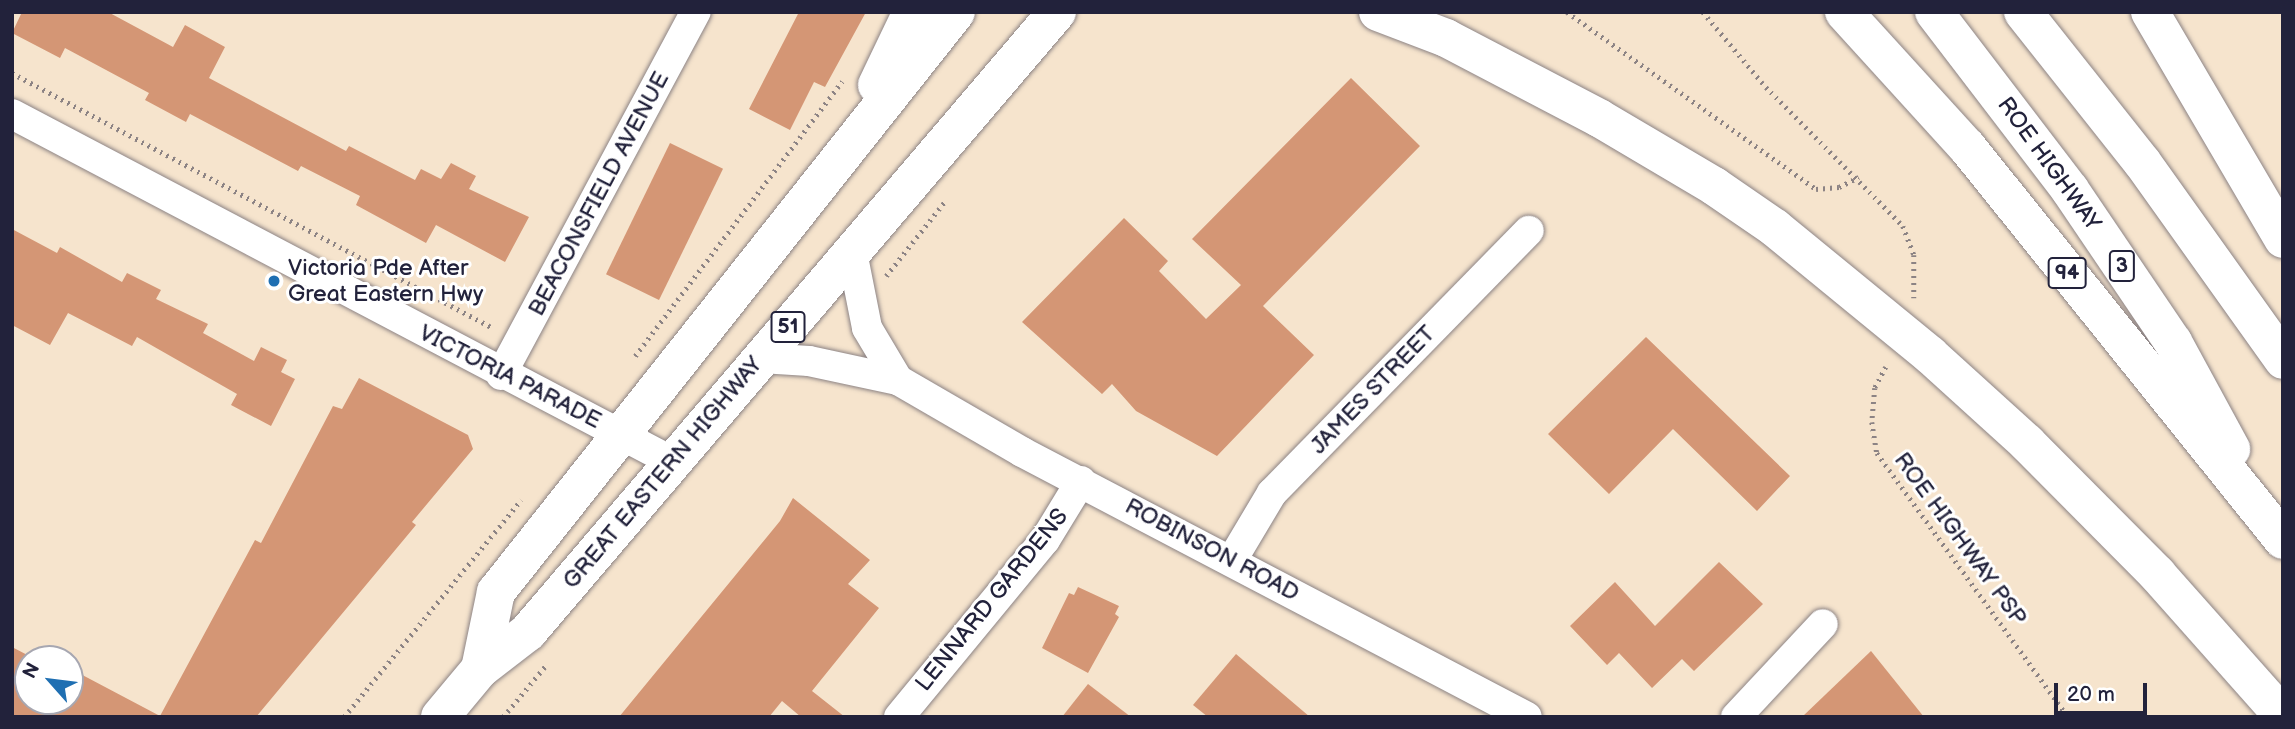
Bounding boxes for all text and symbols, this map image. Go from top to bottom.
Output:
street label: BEACONSFIELD AVENUE [523,67,675,321]
street label: ROE HIGHWAY [1991,92,2107,236]
road number: 3 [2108,248,2136,284]
place label: Victoria Pde After Great Eastern Hwy [288,254,483,308]
road number: 94 [2046,256,2088,290]
marker: Victoria Pde After Great Eastern Hwy [266,273,282,289]
road number: 51 [770,310,806,344]
street label: VICTORIA PARADE [414,319,606,435]
street label: JAMES STREET [1305,320,1441,460]
street label: GREAT EASTERN HIGHWAY [558,351,768,595]
street label: ROE HIGHWAY PSP [1888,447,2032,631]
street label: ROBINSON ROAD [1120,493,1304,607]
street label: LENNARD GARDENS [910,503,1074,697]
north arrow [14,645,84,715]
text: N [18,659,45,683]
scale bar [2057,670,2150,714]
text: 20 m [2067,682,2115,707]

